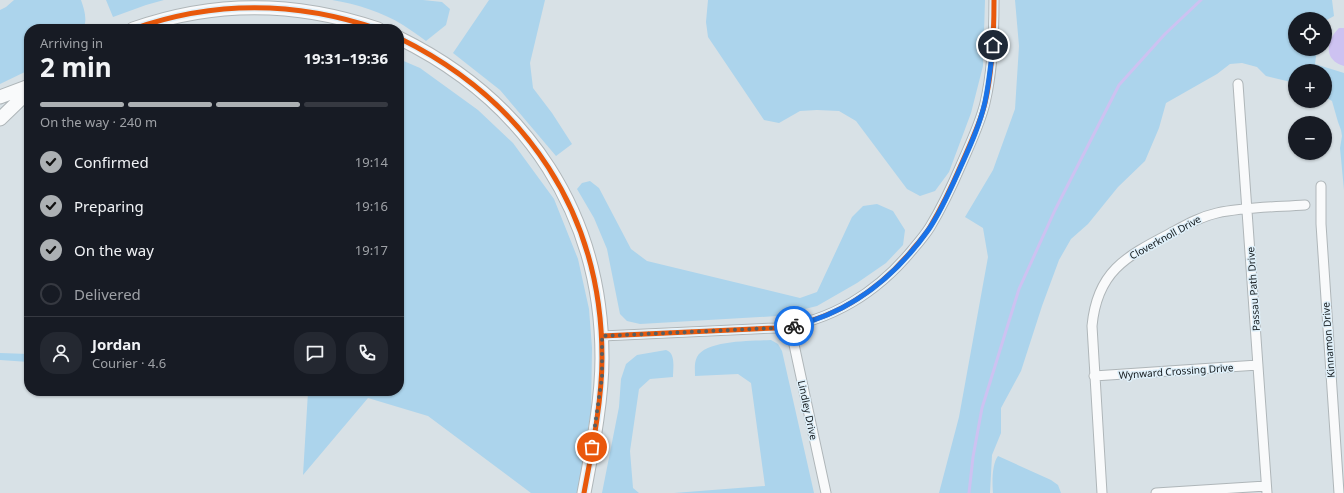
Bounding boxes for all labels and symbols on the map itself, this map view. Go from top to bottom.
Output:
pin [976,28,1010,62]
street label: Cloverknoll Drive [1127,211,1204,262]
street label: Passau Path Drive [1243,246,1263,332]
street label: Kinnamon Drive [1318,301,1338,378]
courier [774,306,814,346]
street label: Wynward Crossing Drive [1118,360,1234,382]
street label: Lindley Drive [795,379,821,441]
pin [575,430,609,464]

